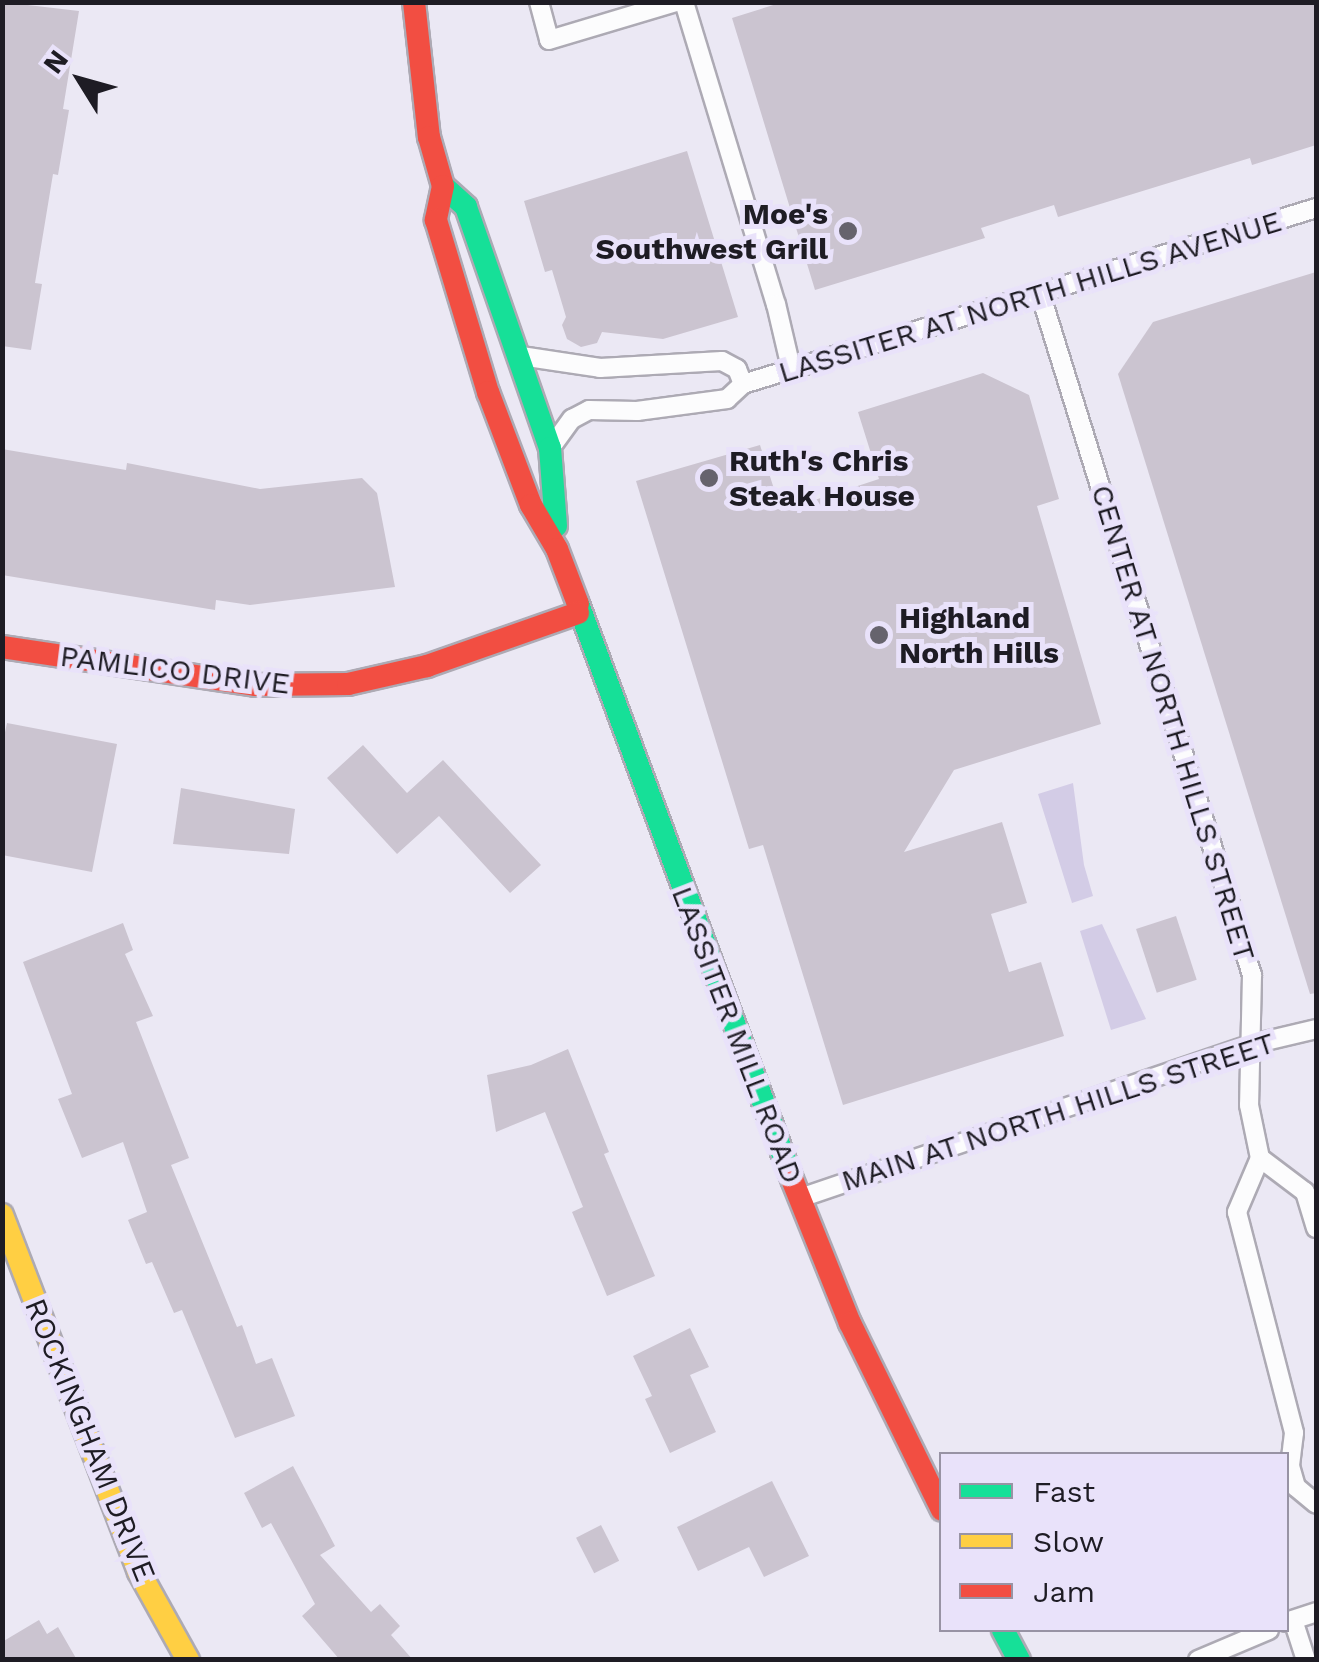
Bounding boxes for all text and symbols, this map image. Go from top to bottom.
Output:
north arrow [30,30,130,130]
text: N [36,43,75,80]
place label: Moe's Southwest Grill [596,196,828,266]
street label: LASSITER AT NORTH HILLS AVENUE [773,203,1287,391]
marker: Moe's Southwest Grill [837,220,859,242]
place label: Ruth's Chris Steak House [729,443,915,514]
marker: Ruth's Chris Steak House [698,467,720,489]
street label: CENTER AT NORTH HILLS STREET [1083,480,1263,966]
place label: Highland North Hills [899,600,1059,670]
marker: Highland North Hills [868,624,890,646]
street label: PAMLICO DRIVE [58,638,292,702]
street label: LASSITER MILL ROAD [664,881,810,1189]
street label: MAIN AT NORTH HILLS STREET [836,1025,1280,1199]
street label: ROCKINGHAM DRIVE [17,1293,163,1587]
legend [939,1452,1289,1632]
text: Fast [1033,1474,1095,1509]
text: Slow [1033,1524,1104,1559]
text: Jam [1033,1574,1095,1609]

